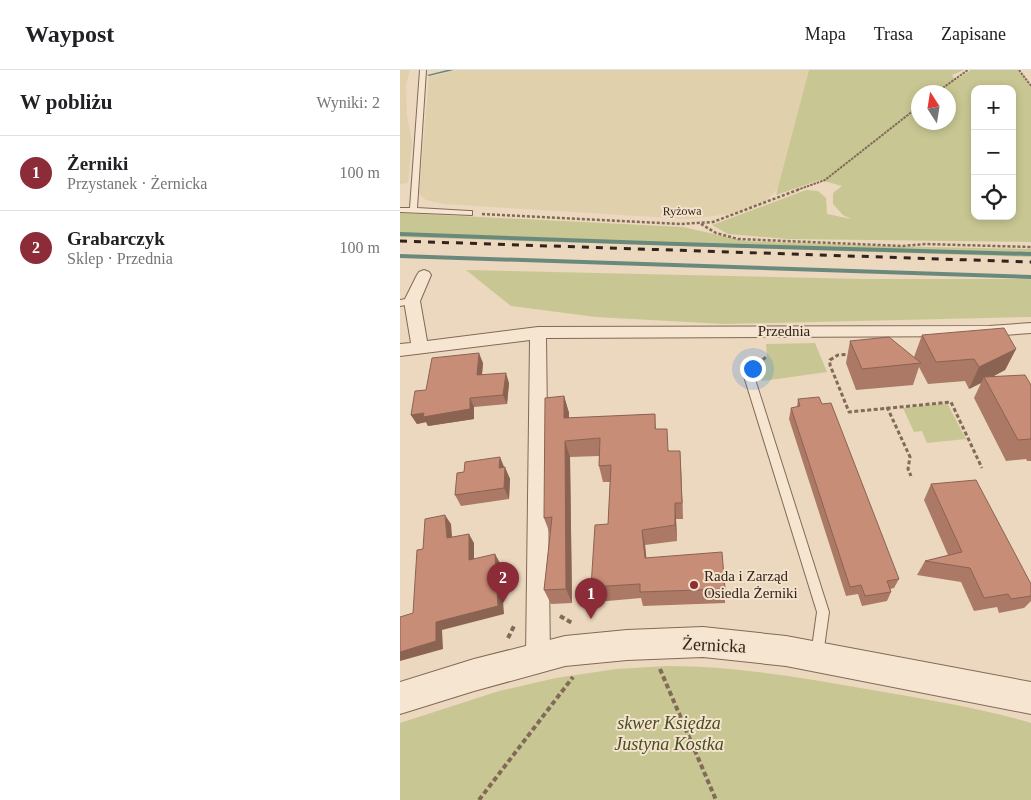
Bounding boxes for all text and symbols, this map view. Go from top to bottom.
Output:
text: Waypost [25,21,114,47]
text: Mapa [805,24,846,44]
text: Trasa [874,24,913,44]
text: Zapisane [941,24,1006,44]
north arrow [911,85,956,130]
map controls [971,85,1016,220]
button: + [971,85,1016,130]
text: W pobliżu [20,90,112,114]
text: Wyniki: 2 [317,94,380,111]
button: − [971,130,1016,175]
text: Żerniki [67,153,128,174]
text: 1 [32,164,40,181]
text: 100 m [340,164,380,181]
text: Przystanek · Żernicka [67,175,207,192]
button: locate [971,175,1016,220]
street label: Ryżowa [662,204,702,218]
text: Grabarczyk [67,228,165,249]
text: 2 [32,239,40,256]
text: 100 m [340,239,380,256]
text: Sklep · Przednia [67,250,173,267]
street label: Przednia [758,323,811,339]
your location [740,356,766,382]
pin: 2 [487,562,519,603]
place label: Rada i Zarząd Osiedla Żerniki [704,568,798,601]
pin: 1 [575,578,607,619]
marker: Rada i Zarząd Osiedla Żerniki [688,579,700,591]
street label: Żernicka [682,633,746,657]
park label: skwer Księdza Justyna Kostka [614,713,724,754]

